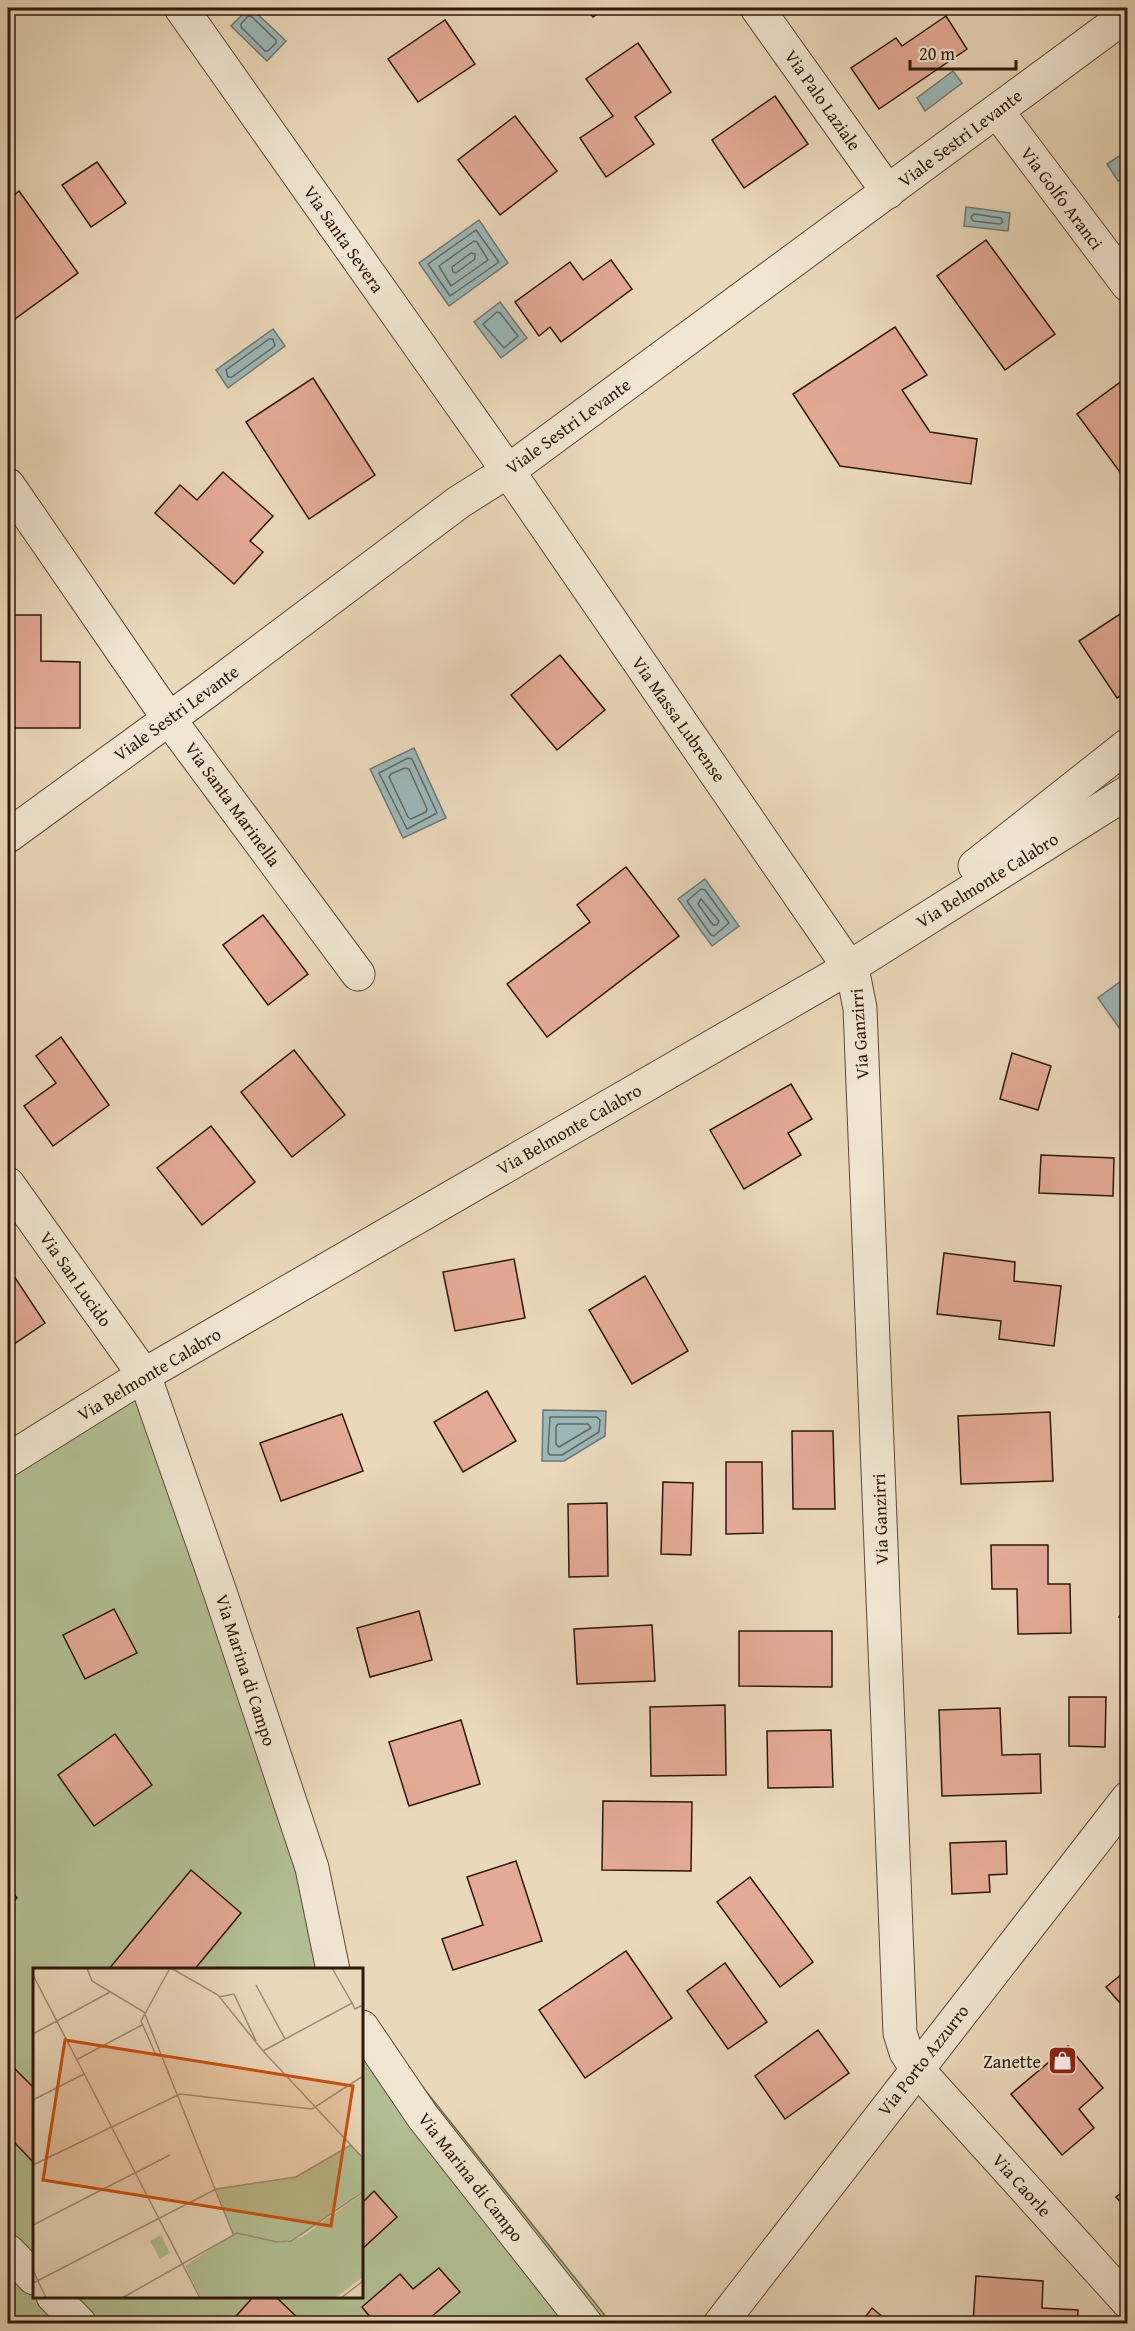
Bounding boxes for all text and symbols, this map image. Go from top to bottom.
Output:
scale bar [910,33,1016,71]
text: 20 m [919,40,955,67]
street label: Via Palo Laziale [778,44,868,156]
street label: Viale Sestri Levante [892,82,1028,194]
street label: Via Golfo Aranci [1014,141,1110,255]
street label: Via Santa Severa [297,180,391,299]
street label: Viale Sestri Levante [500,371,636,481]
street label: Via Massa Lubrense [625,650,733,788]
street label: Viale Sestri Levante [108,658,244,768]
street label: Via Santa Marinella [178,736,288,872]
street label: Via Belmonte Calabro [911,825,1063,935]
street label: Via Ganzirri [842,987,876,1081]
street label: Via Belmonte Calabro [492,1076,646,1182]
street label: Via San Lucido [33,1226,119,1332]
street label: Via Belmonte Calabro [72,1320,226,1428]
street label: Via Ganzirri [865,1473,895,1565]
street label: Via Marina di Campo [209,1591,283,1749]
inset map [33,1968,363,2298]
street label: Via Porto Azzurro [871,1998,975,2122]
shop icon: Zanette [1046,2045,1078,2077]
place label: Zanette [983,2048,1041,2075]
street label: Via Marina di Campo [412,2106,530,2248]
street label: Via Caorle [986,2147,1058,2223]

